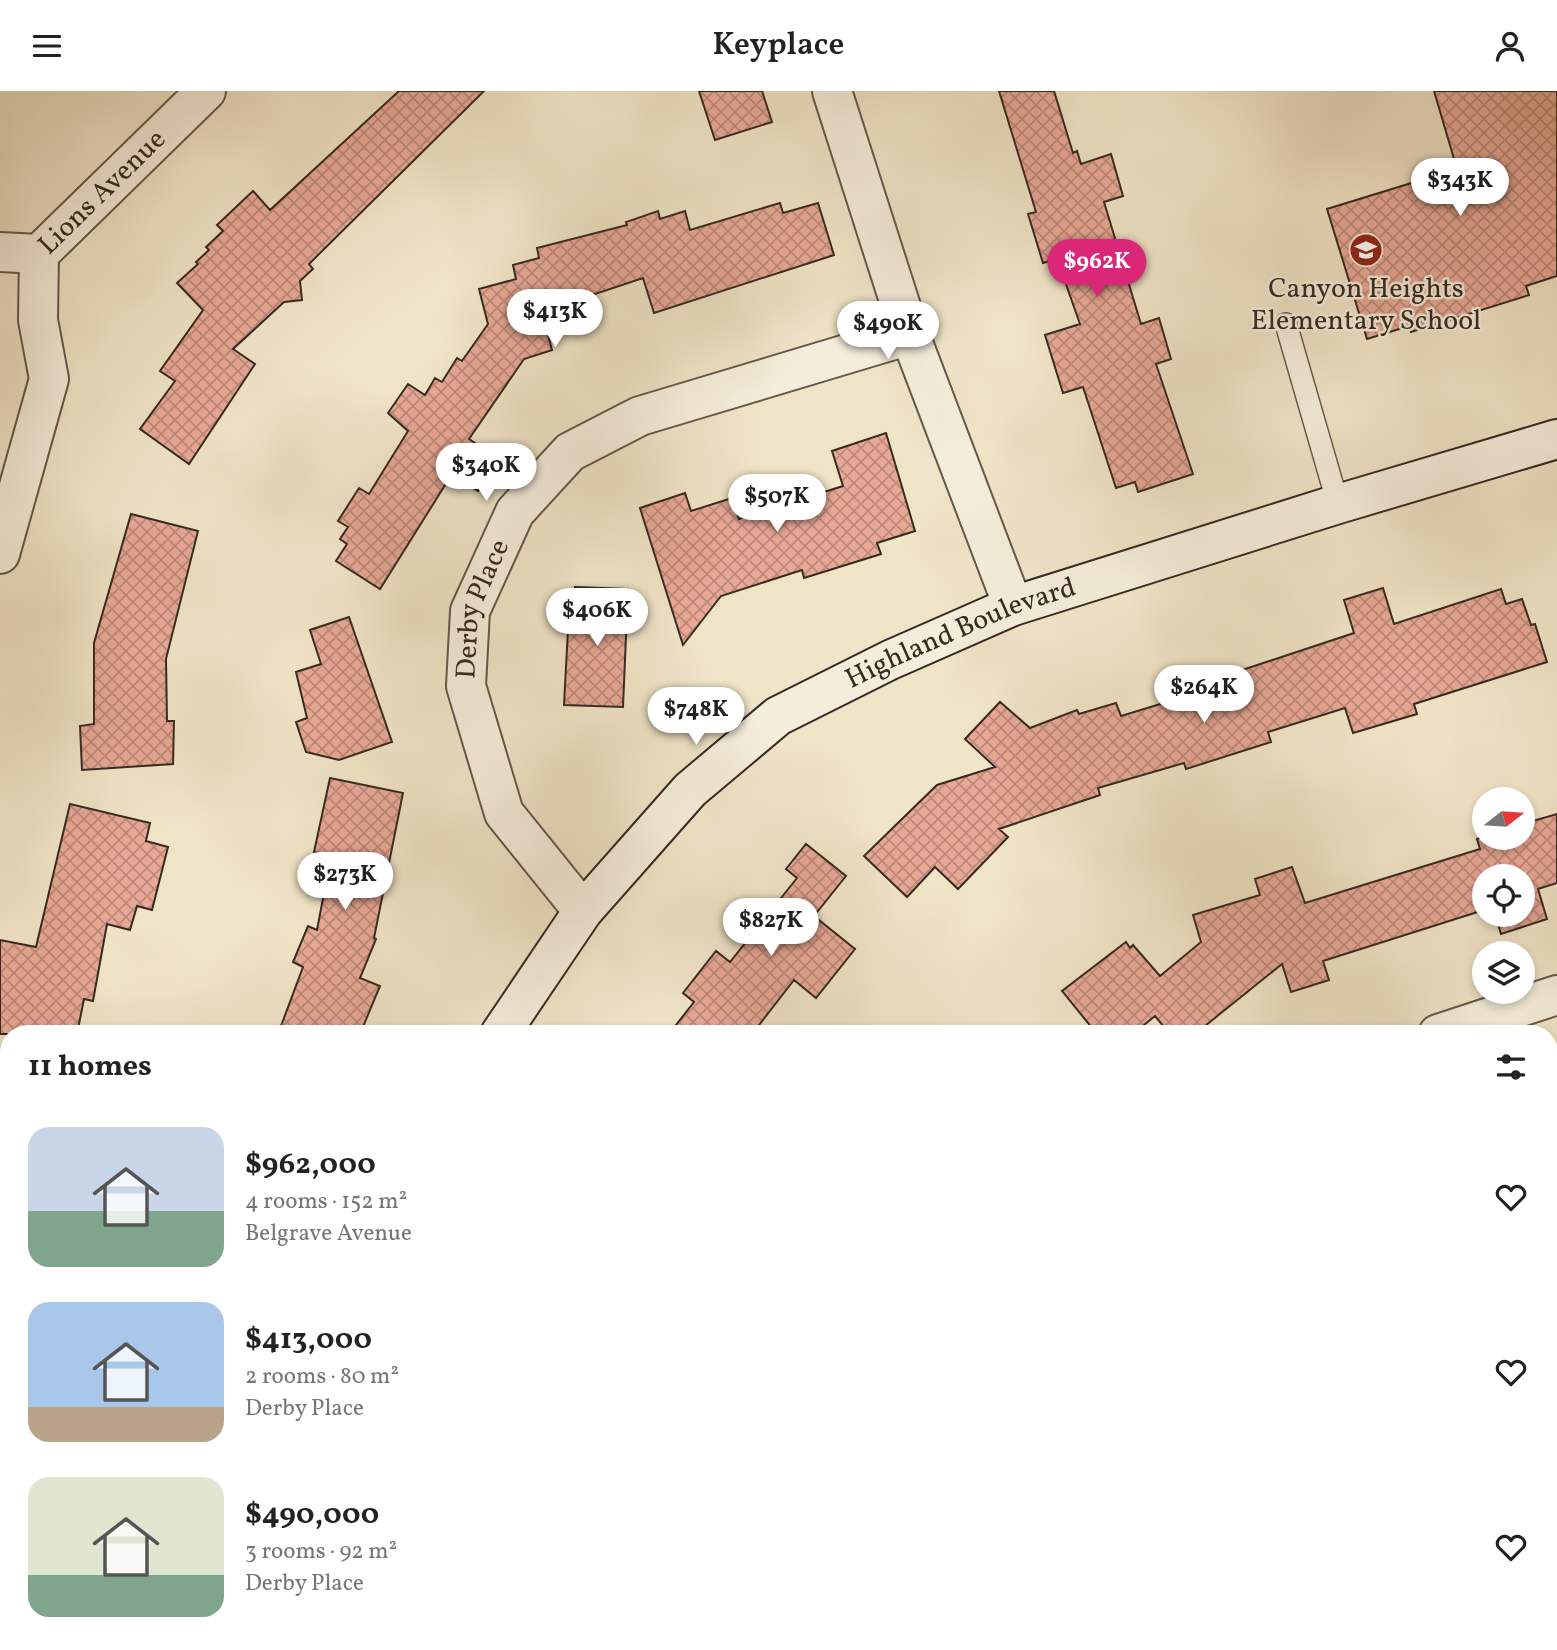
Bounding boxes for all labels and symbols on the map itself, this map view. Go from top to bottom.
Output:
street label: Lions Avenue [29,121,175,264]
pin: $343K [1411,159,1509,218]
school or university icon: Canyon Heights Elementary School [1347,231,1385,269]
pin: $962K [1048,239,1146,299]
place label: Canyon Heights Elementary School [1251,270,1481,341]
pin: $413K [506,289,604,349]
pin: $490K [839,301,937,361]
pin: $340K [437,443,535,503]
pin: $507K [728,475,826,534]
street label: Derby Place [447,533,520,680]
street label: Highland Boulevard [839,568,1081,699]
pin: $406K [548,589,646,648]
pin: $264K [1155,665,1253,725]
pin: $748K [647,687,745,747]
north arrow [1472,787,1535,851]
pin: $273K [296,853,394,912]
pin: $827K [722,899,820,958]

